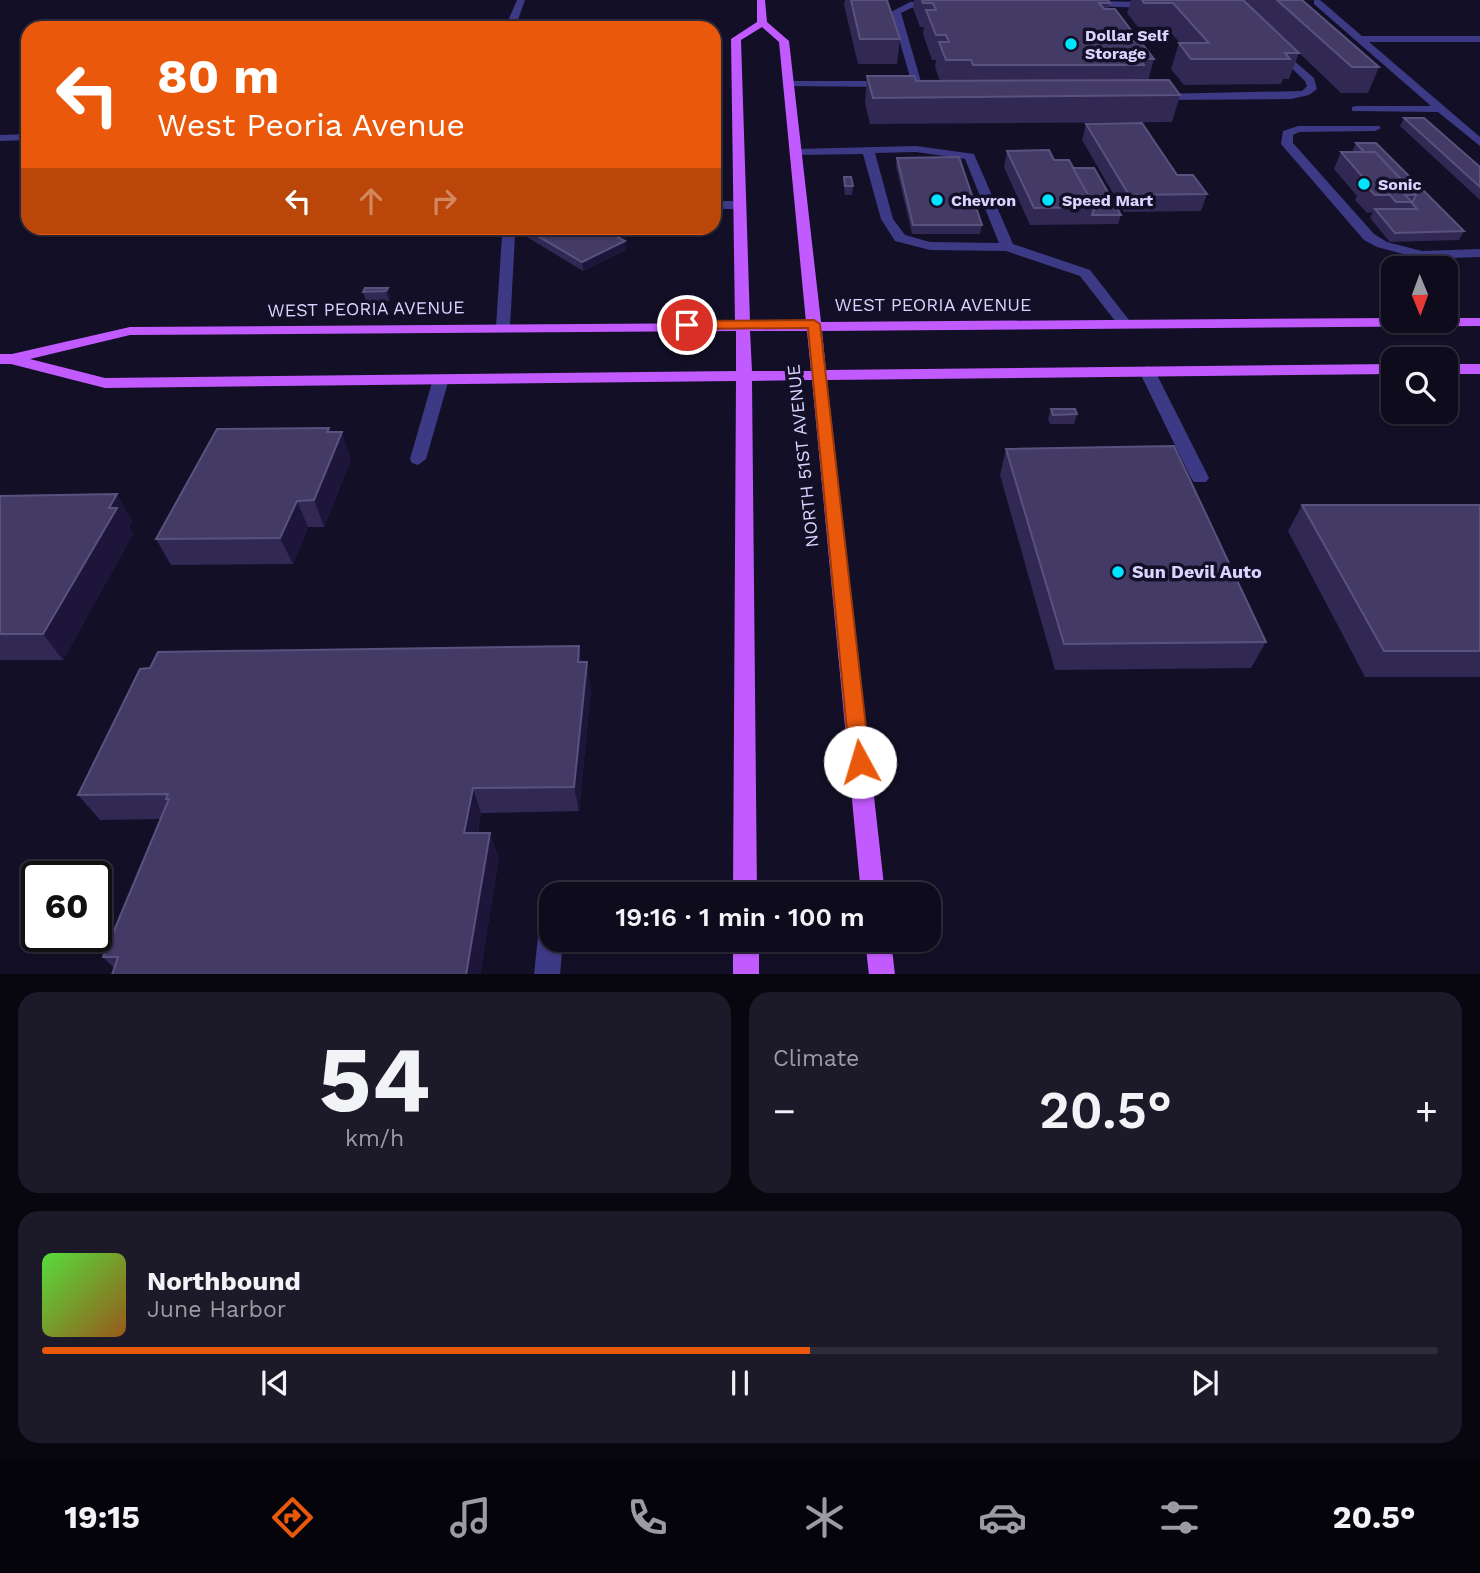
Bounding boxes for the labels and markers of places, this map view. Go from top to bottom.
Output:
place label: Dollar Self Storage [1085,26,1169,63]
marker: Dollar Self Storage [1063,36,1079,52]
place label: Sonic [1378,175,1422,194]
marker: Sonic [1356,176,1372,192]
place label: Chevron [951,191,1016,210]
place label: Speed Mart [1062,191,1153,210]
marker: Chevron [929,192,945,208]
marker: Speed Mart [1040,192,1056,208]
pin [657,295,717,355]
place label: Sun Devil Auto [1132,561,1262,582]
marker: Sun Devil Auto [1110,564,1126,580]

